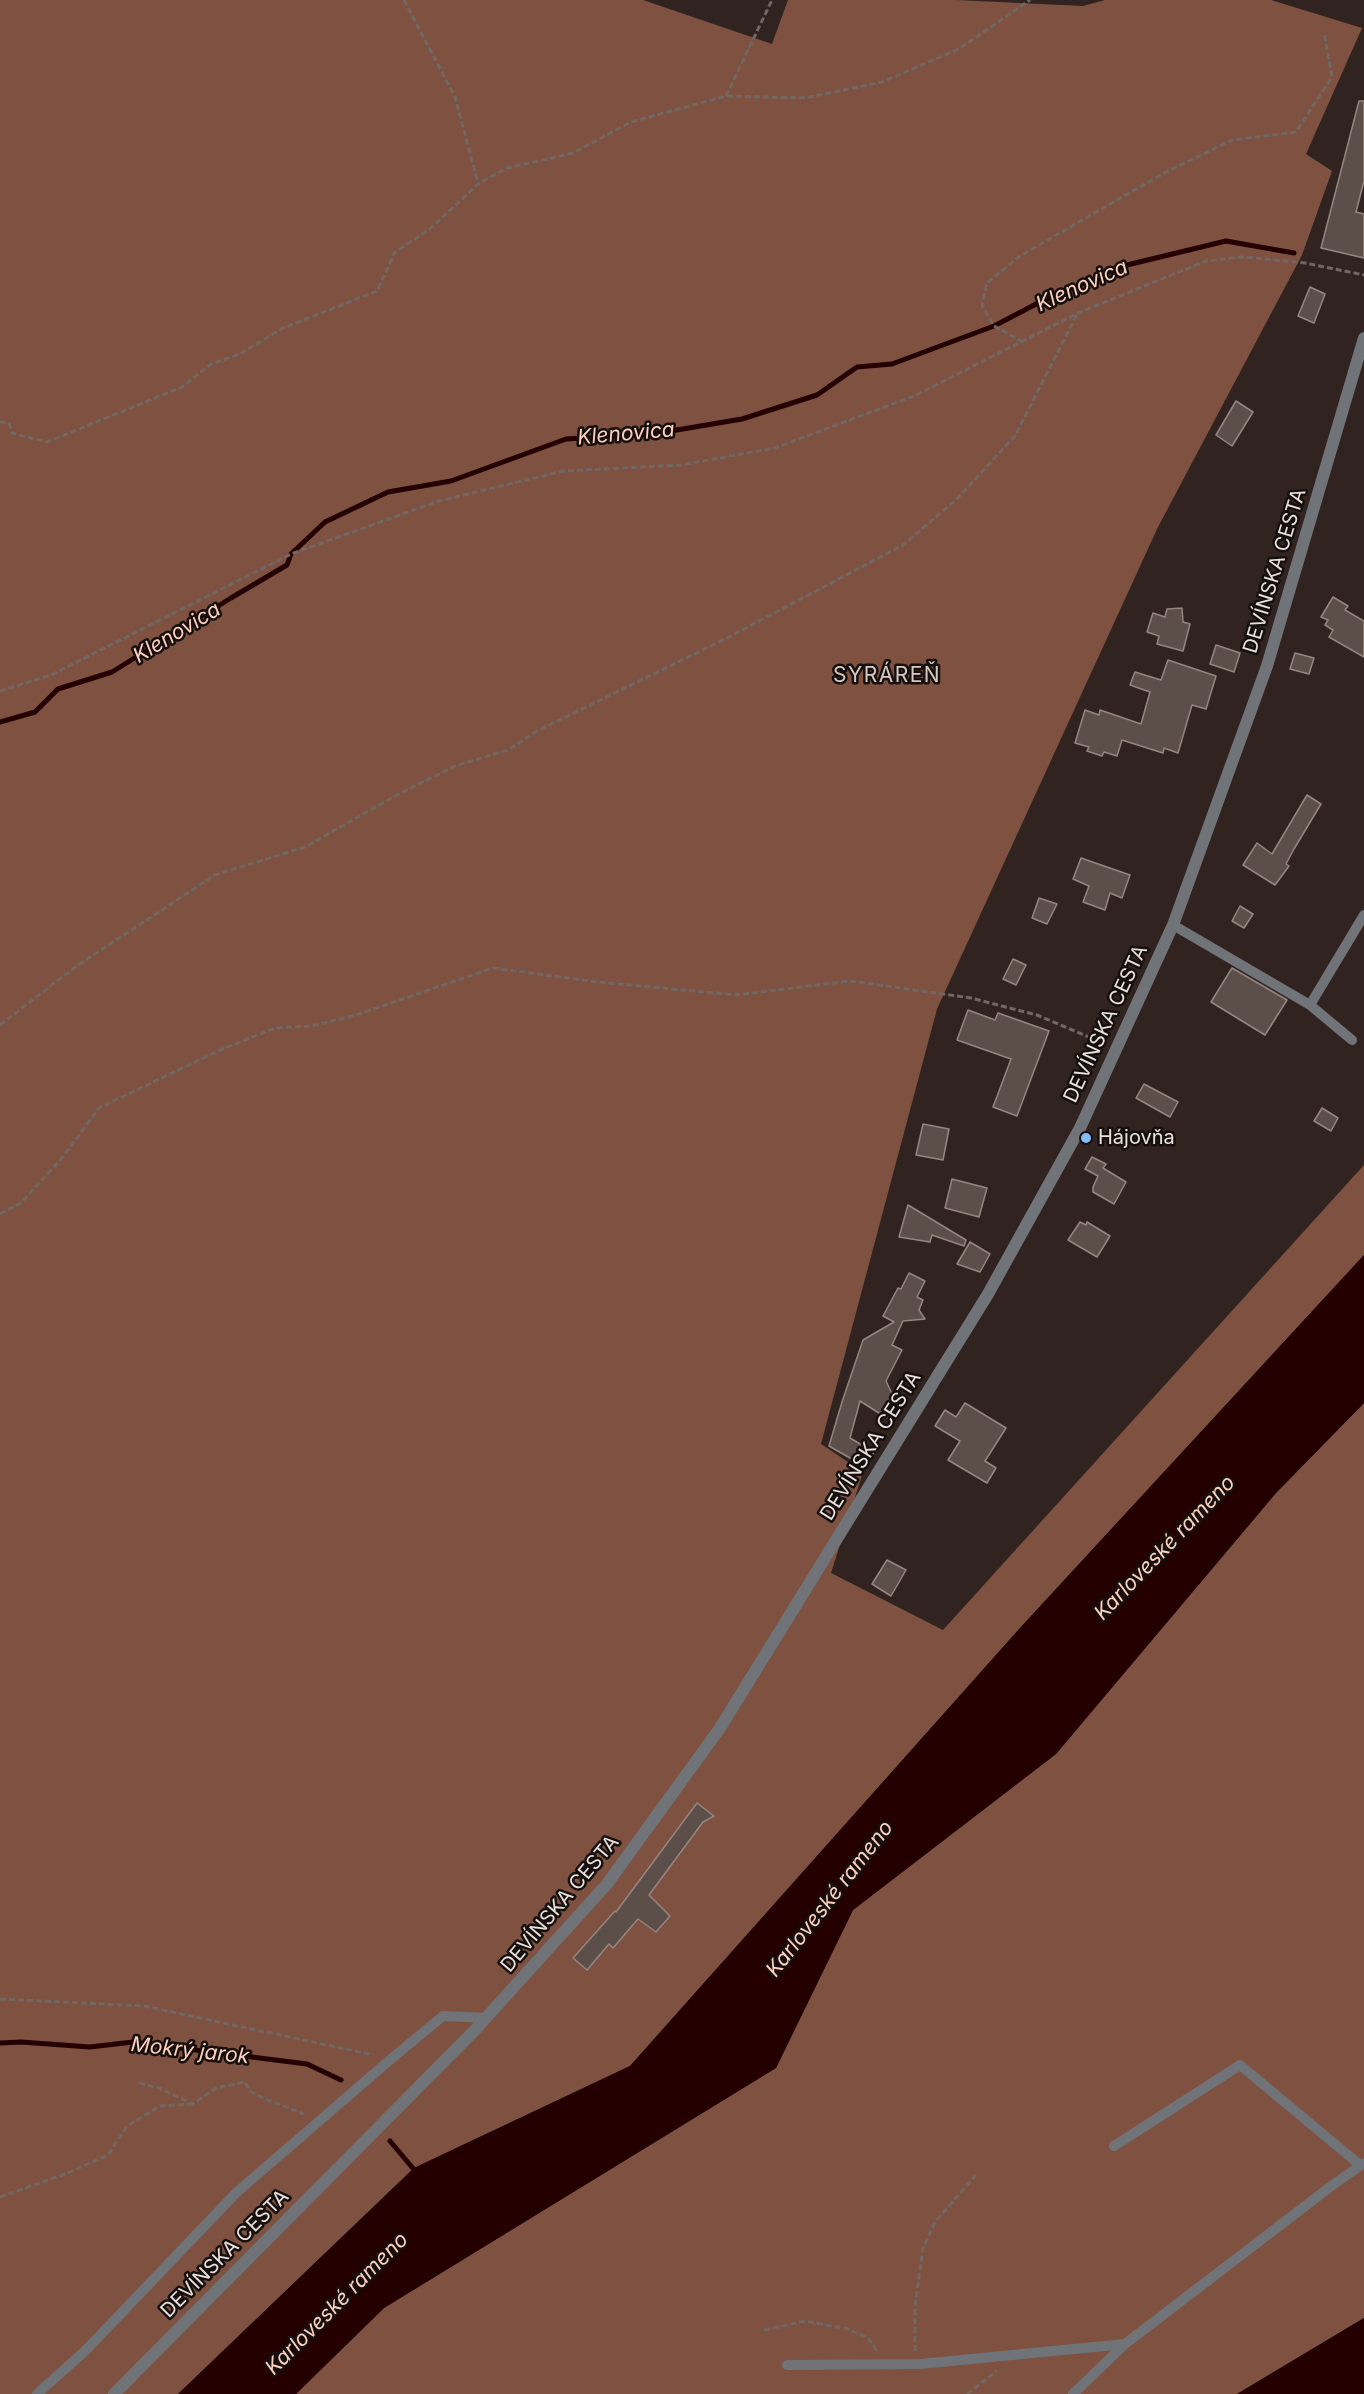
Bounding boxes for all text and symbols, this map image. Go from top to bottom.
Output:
water label: Klenovica [1032,255,1132,317]
water label: Klenovica [576,417,676,451]
street label: DEVÍNSKA CESTA [1239,486,1311,656]
water label: Klenovica [129,597,225,669]
district label: SYRÁREŇ [833,663,941,689]
street label: DEVÍNSKA CESTA [1059,942,1153,1106]
place label: Hájovňa [1098,1126,1175,1150]
marker: Hájovňa [1079,1131,1093,1145]
street label: DEVÍNSKA CESTA [816,1367,926,1525]
water label: Karloveské rameno [1090,1470,1240,1626]
water label: Karloveské rameno [761,1816,899,1982]
street label: DEVÍNSKA CESTA [496,1831,624,1977]
water label: Mokrý jarok [130,2032,250,2070]
street label: DEVÍNSKA CESTA [156,2185,294,2323]
water label: Karloveské rameno [260,2227,414,2381]

